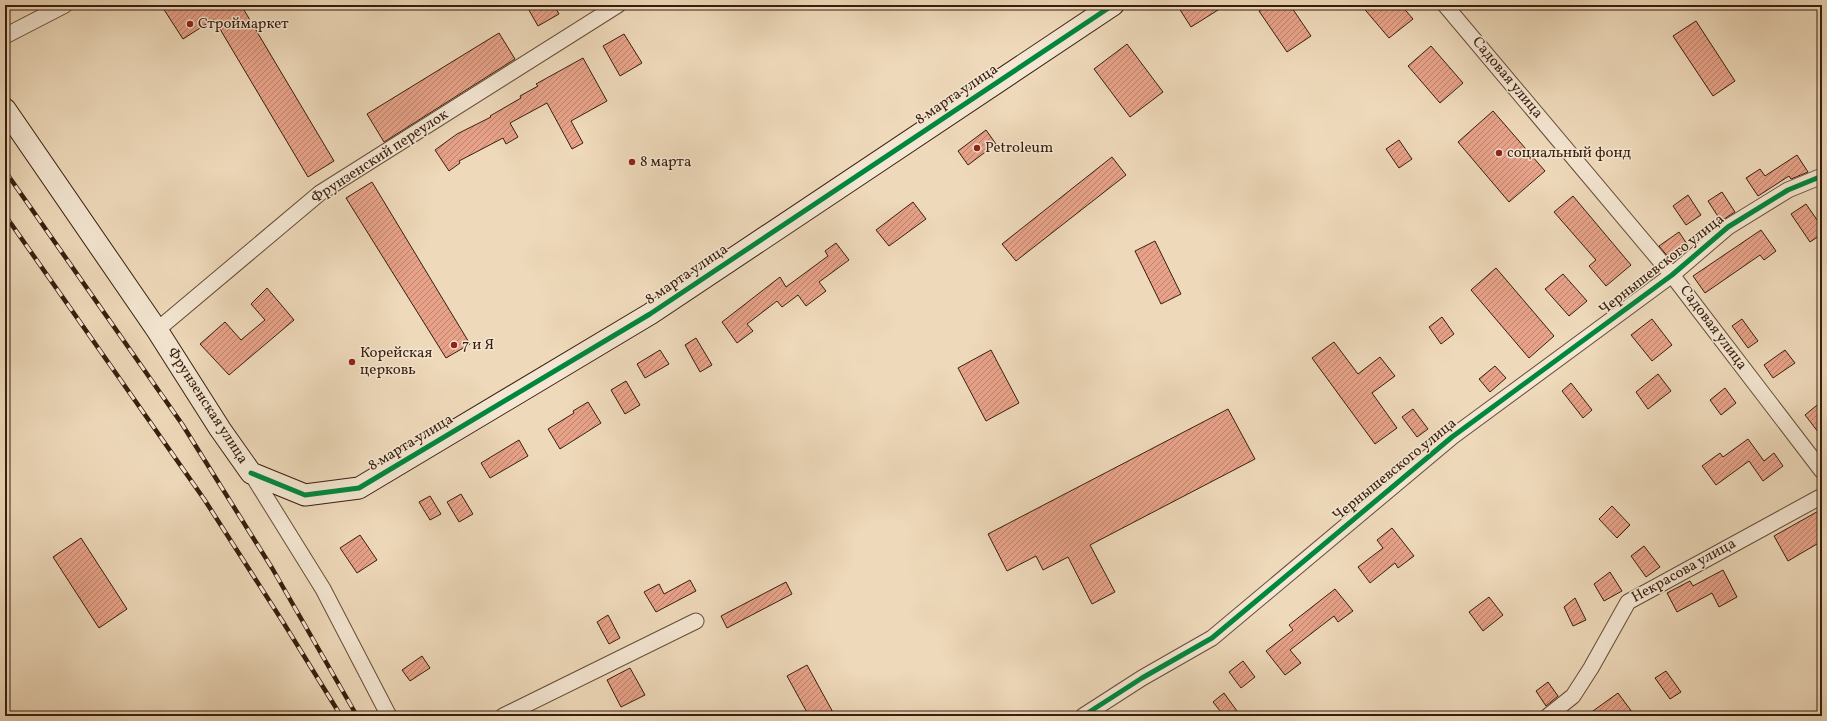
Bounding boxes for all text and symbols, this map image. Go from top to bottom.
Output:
place label: Строймаркет [198,14,289,35]
marker: Строймаркет [185,19,195,29]
street label: Садовая улица [1467,33,1547,123]
street label: 8 марта улица [911,60,1003,130]
street label: Фрунзенский переулок [307,105,453,209]
place label: Petroleum [985,138,1053,159]
marker: Petroleum [972,143,982,153]
place label: социальный фонд [1507,143,1632,164]
marker: социальный фонд [1494,148,1504,158]
place label: 8 марта [640,152,691,173]
marker: 8 марта [627,157,637,167]
street label: Чернышевского улица [1595,209,1729,321]
street label: 8 марта улица [641,240,733,310]
street label: Садовая улица [1674,281,1752,375]
place label: 7 и Я [462,335,494,356]
marker: 7 и Я [449,340,459,350]
place label: Корейская церковь [360,343,433,381]
street label: Фрунзенская улица [161,344,253,468]
marker: Корейская церковь [347,357,357,367]
street label: 8 марта улица [365,409,457,477]
street label: Чернышевского улица [1328,413,1462,527]
street label: Некрасова улица [1628,534,1740,608]

